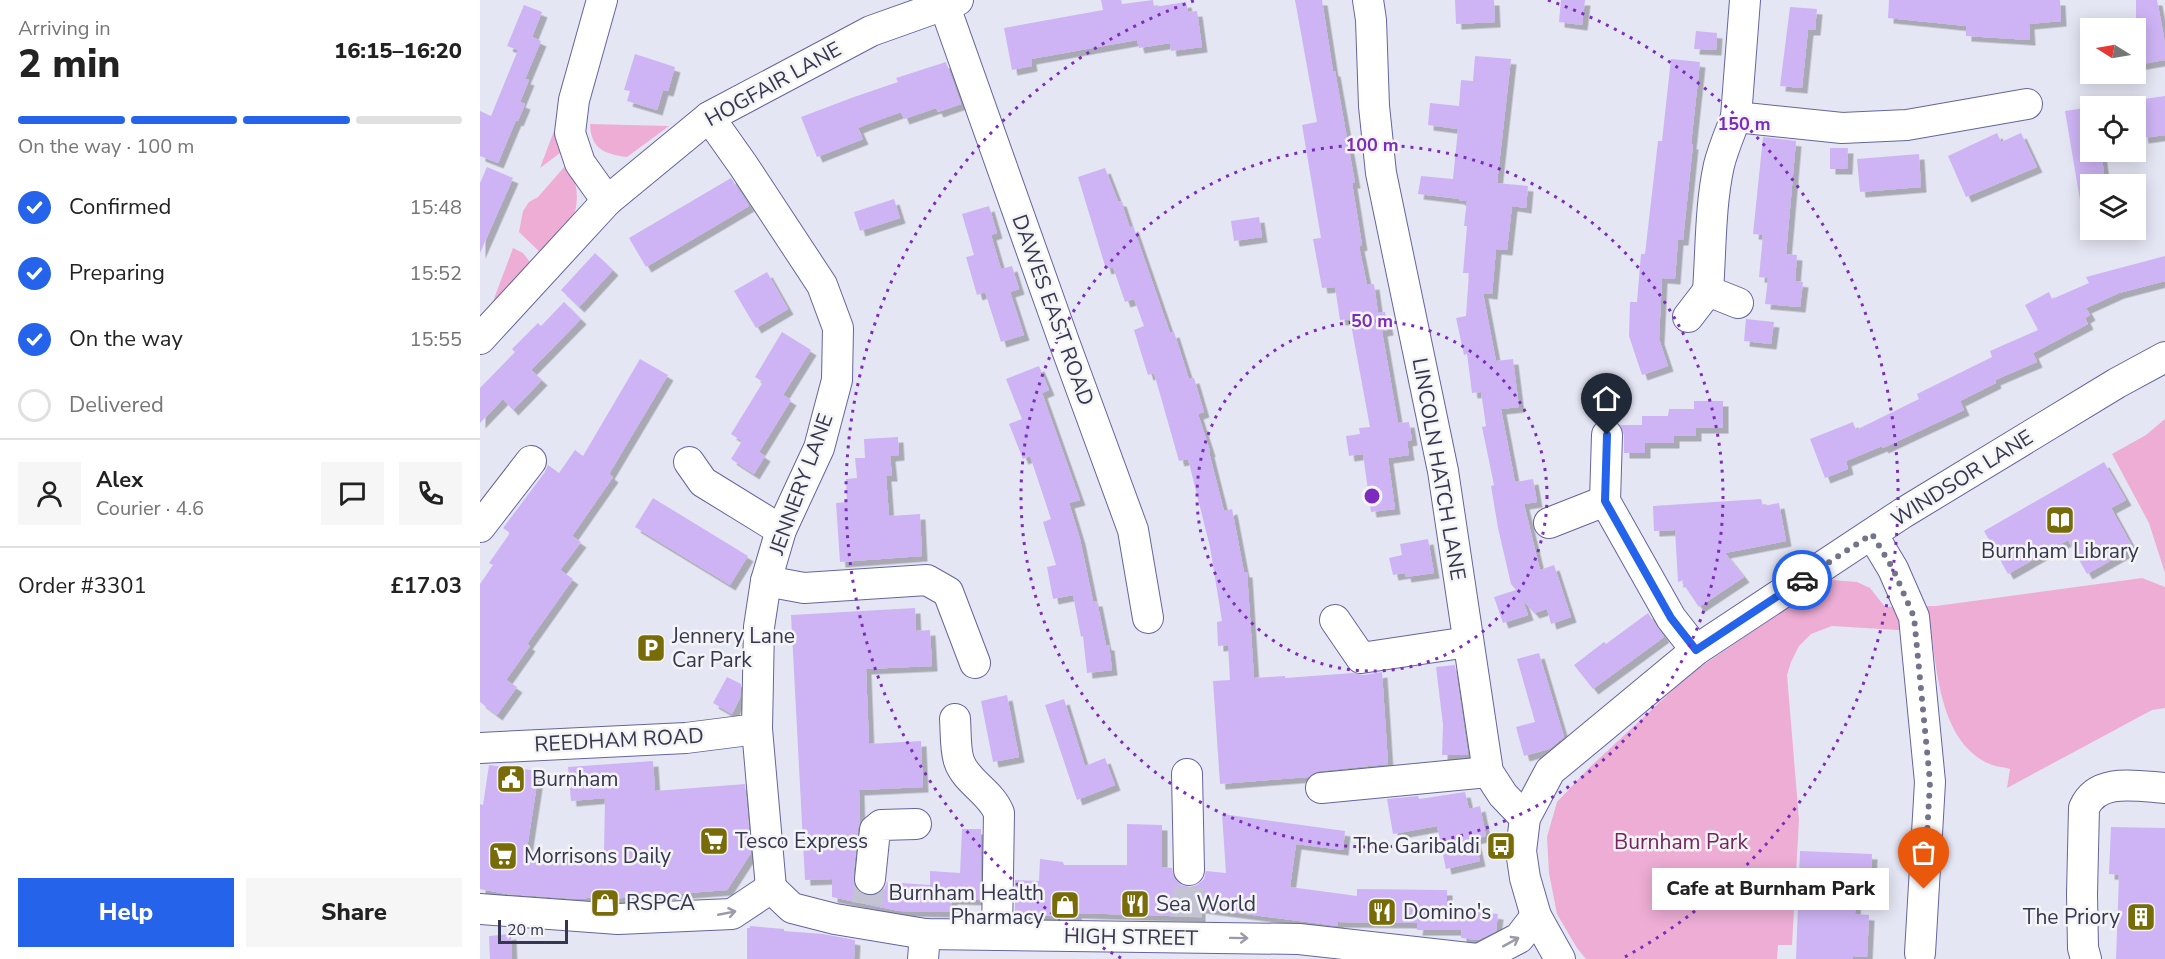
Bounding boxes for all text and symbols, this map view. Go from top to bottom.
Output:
text: Arriving in [18,15,111,42]
north arrow [2080,18,2146,84]
map controls [2080,18,2146,240]
street label: HOGFAIR LANE [700,35,846,133]
text: 16:15–16:20 [334,36,462,66]
text: 2 min [18,38,121,91]
button: locate [2080,96,2146,162]
text: 150 m [1717,112,1771,136]
text: On the way · 100 m [18,133,194,160]
text: 100 m [1345,133,1399,157]
button: layers [2080,174,2146,240]
icon: check [18,191,51,224]
text: Confirmed [69,192,171,222]
text: 15:48 [409,194,462,221]
street label: DAWES EAST ROAD [1005,211,1101,409]
icon: check [18,257,51,290]
text: Preparing [69,258,165,288]
text: 15:52 [409,260,462,287]
text: 50 m [1351,309,1393,333]
icon: check [18,323,51,356]
text: On the way [69,324,183,354]
text: 15:55 [409,326,462,353]
street label: LINCOLN HATCH LANE [1406,356,1472,582]
pin [1581,373,1632,435]
icon: home [1590,382,1623,415]
text: Delivered [69,390,164,420]
street label: JENNERY LANE [762,410,840,559]
street label: WINDSOR LANE [1886,423,2038,533]
button: person [18,462,81,525]
button: chat [321,462,384,525]
button: phone [399,462,462,525]
text: Alex [96,465,143,495]
centre of rings [1362,486,1382,506]
text: Courier · 4.6 [96,495,204,522]
library icon: Burnham Library [2044,504,2076,536]
place label: Burnham Library [1981,537,2139,565]
courier [1772,550,1832,610]
icon: car [1786,564,1819,597]
text: Order #3301 [18,571,147,601]
text: £17.03 [391,571,462,601]
place label: Jennery Lane Car Park [671,622,795,674]
parking icon: Jennery Lane Car Park [635,632,667,664]
street label: REEDHAM ROAD [534,722,704,758]
public building icon: Burnham [495,763,527,795]
place label: Burnham [532,765,618,793]
supermarket icon: Tesco Express [698,825,730,857]
place label: Tesco Express [735,827,868,855]
pin [1898,827,1949,889]
park label: Burnham Park [1614,828,1748,856]
bus stop icon: The Garibaldi [1485,830,1517,862]
place label: The Garibaldi [1353,832,1480,860]
icon: bag [1907,836,1940,869]
supermarket icon: Morrisons Daily [487,840,519,872]
place label: Morrisons Daily [524,842,671,870]
callout: Cafe at Burnham Park [1651,868,1888,910]
text: Cafe at Burnham Park [1666,875,1875,902]
button: Help [18,878,234,947]
button: Share [246,878,462,947]
place label: Burnham Health Pharmacy [889,879,1044,931]
shop icon: RSPCA [589,887,621,919]
restaurant icon: Sea World [1119,888,1151,920]
place label: RSPCA [626,889,695,917]
shop icon: Burnham Health Pharmacy [1049,889,1081,921]
place label: Sea World [1156,890,1256,918]
restaurant icon: Domino's [1366,896,1398,928]
place label: Domino's [1403,898,1491,926]
building icon: The Priory [2125,901,2157,933]
place label: The Priory [2023,903,2120,931]
one-way arrow [717,907,736,918]
scale bar [498,917,568,944]
text: 20 m [507,919,544,941]
street label: HIGH STREET [1064,922,1199,952]
one-way arrow [1229,932,1249,944]
one-way arrow [1502,936,1519,948]

